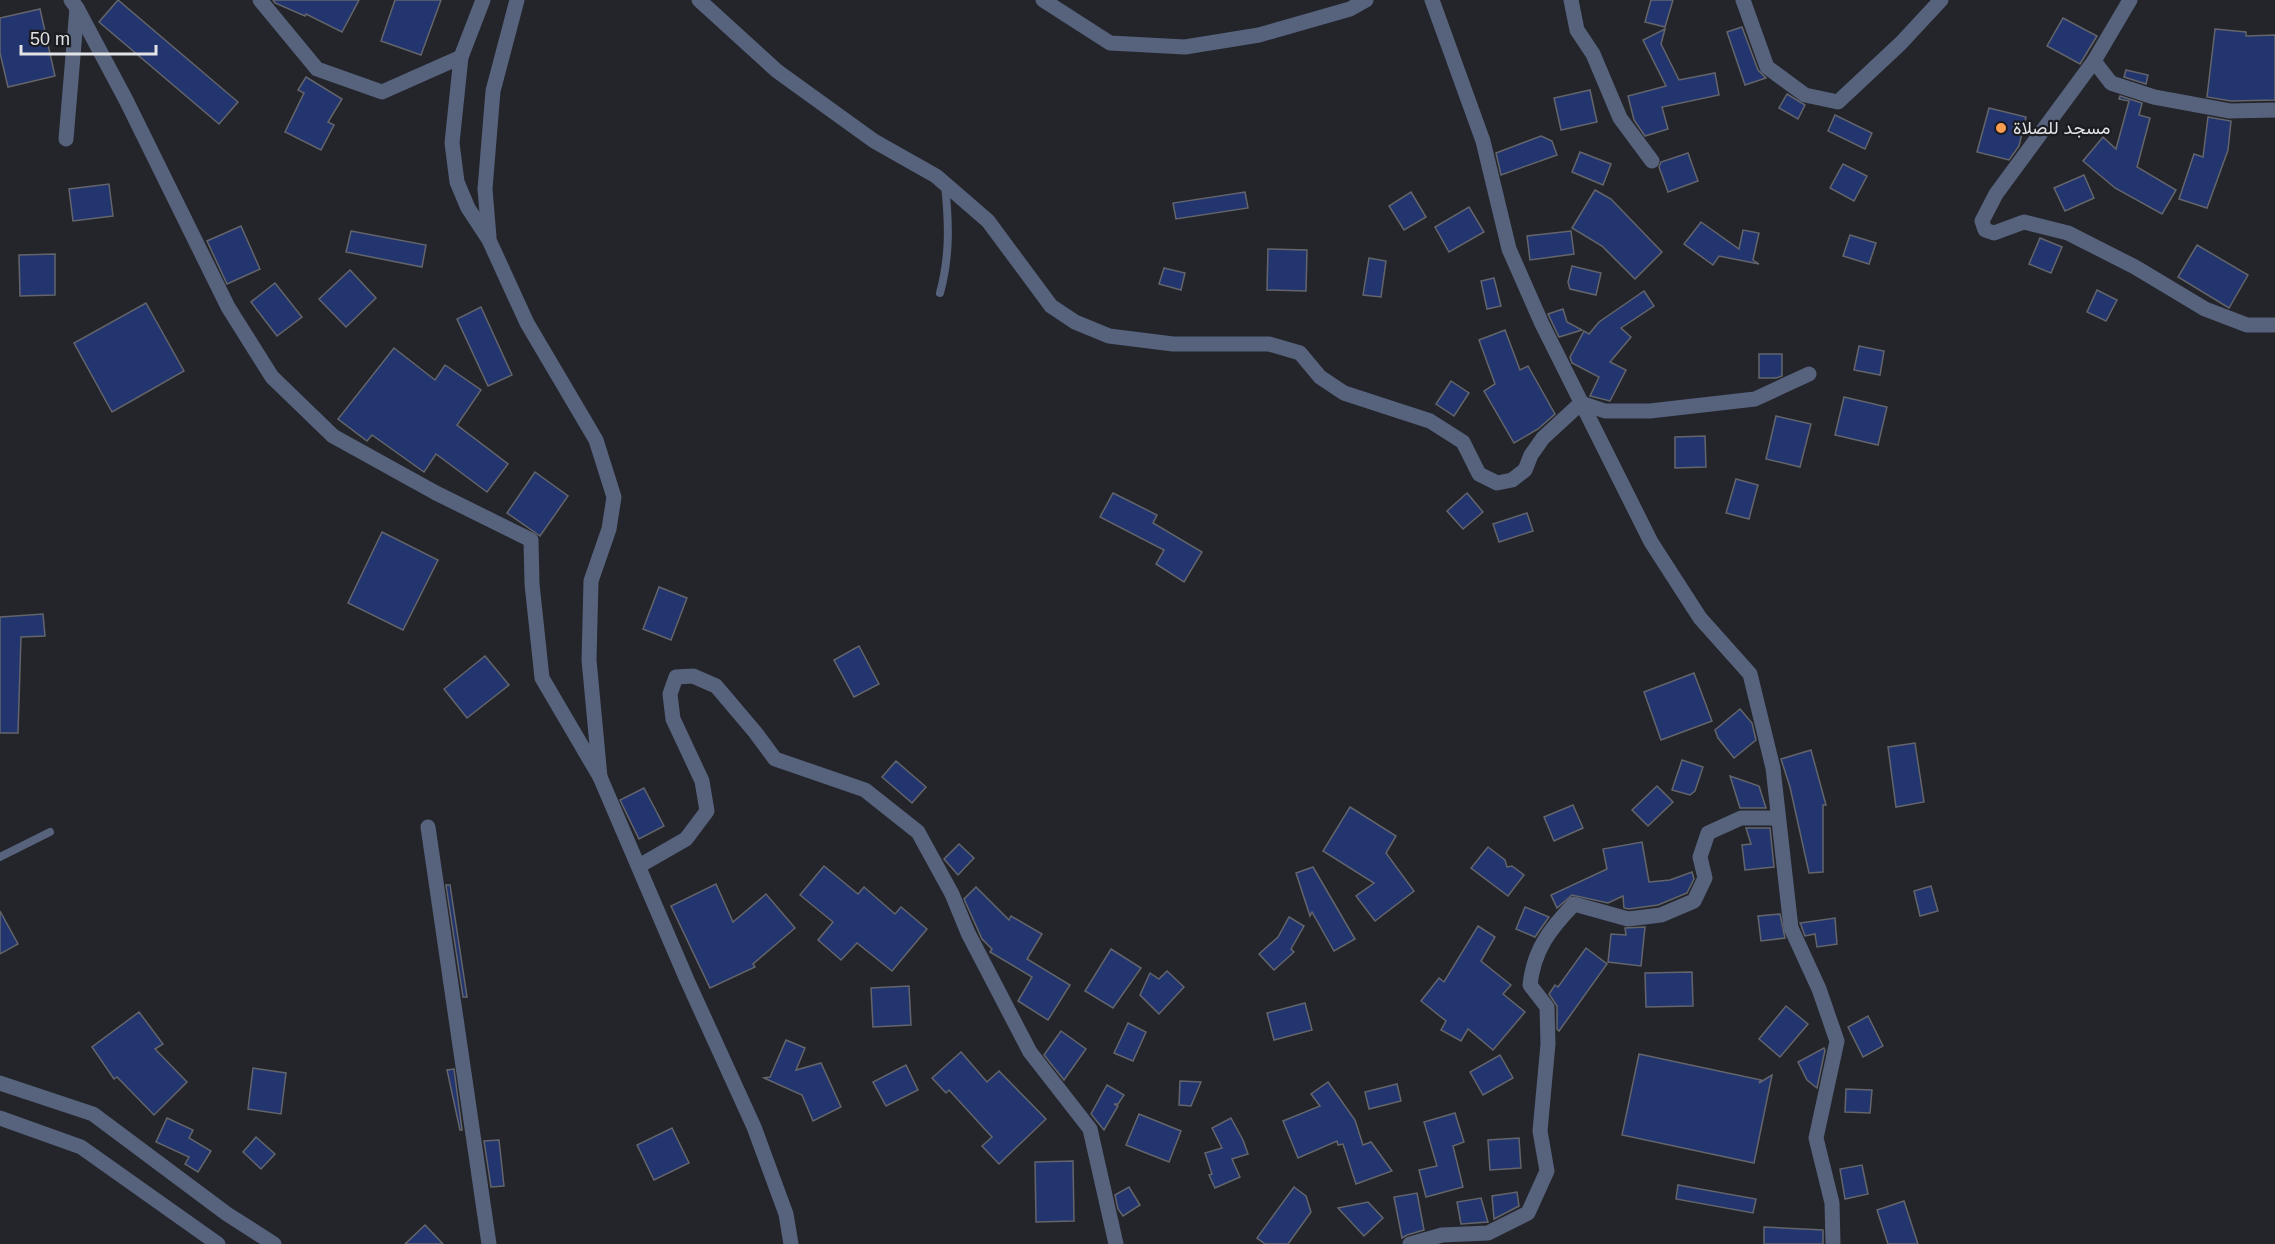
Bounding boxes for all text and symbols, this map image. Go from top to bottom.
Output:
scale bar [21,18,156,56]
text: 50 m [30,29,70,49]
place label: مسجد للصلاة [2013,118,2110,138]
marker: مسجد للصلاة [1994,121,2008,135]

